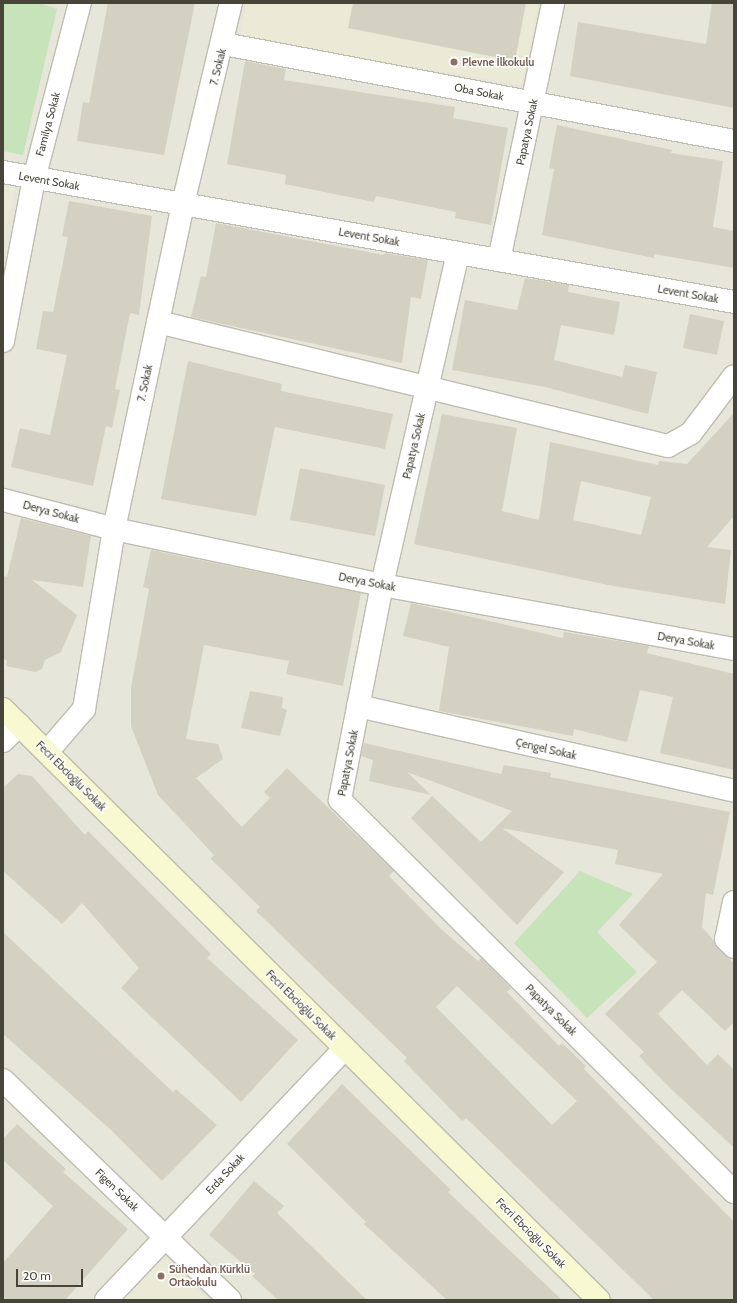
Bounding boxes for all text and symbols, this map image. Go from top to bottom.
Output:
street label: 7. Sokak [207,47,229,87]
place label: Plevne İlkokulu [462,55,534,69]
marker: Plevne İlkokulu [449,57,459,67]
street label: Oba Sokak [453,81,505,103]
street label: Familya Sokak [33,91,63,157]
street label: Papatya Sokak [514,98,540,166]
street label: Levent Sokak [17,169,81,193]
street label: Levent Sokak [337,225,401,249]
street label: Levent Sokak [656,282,720,306]
street label: 7. Sokak [135,363,155,403]
street label: Papatya Sokak [400,412,428,480]
street label: Derya Sokak [21,498,81,526]
street label: Derya Sokak [337,570,397,594]
street label: Derya Sokak [656,629,716,653]
street label: Papatya Sokak [335,729,361,797]
street label: Çengel Sokak [514,736,578,762]
street label: Fecri Ebcioğlu Sokak [33,738,109,814]
street label: Fecri Ebcioğlu Sokak [263,967,339,1043]
street label: Papatya Sokak [523,982,579,1038]
street label: Erda Sokak [203,1151,247,1197]
street label: Figen Sokak [93,1166,141,1214]
street label: Fecri Ebcioğlu Sokak [493,1195,569,1271]
scale bar [18,1261,85,1287]
place label: Sühendan Kürklü Ortaokulu [169,1263,250,1289]
text: 20 m [23,1268,51,1283]
marker: Sühendan Kürklü Ortaokulu [156,1271,166,1281]

